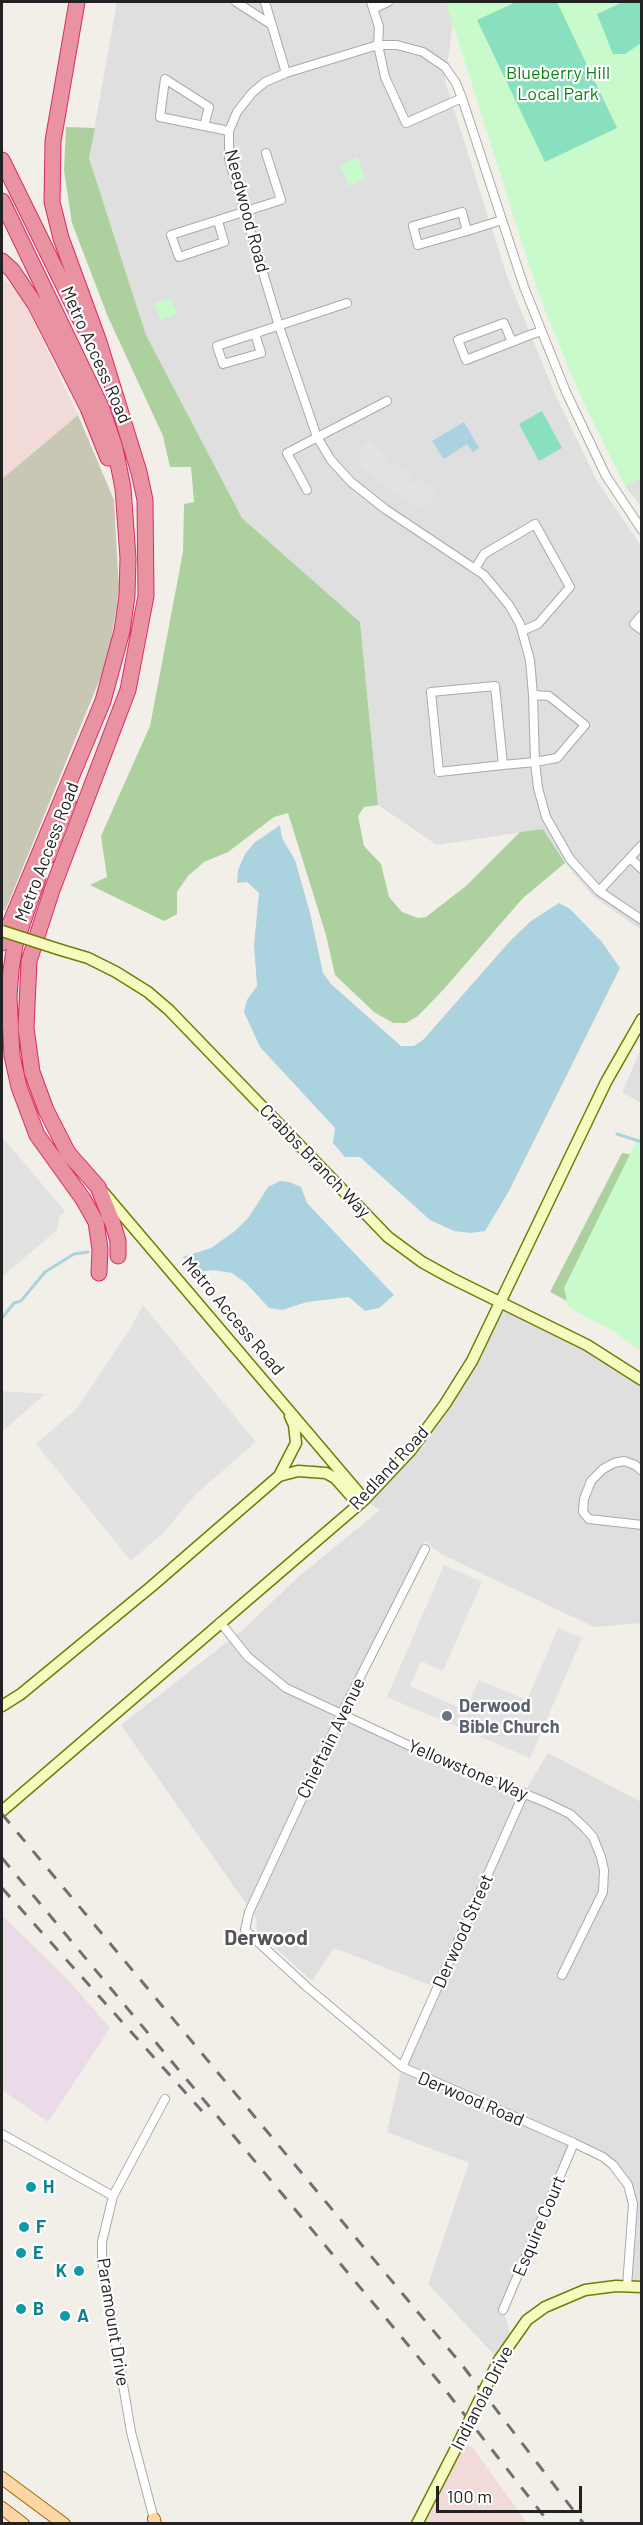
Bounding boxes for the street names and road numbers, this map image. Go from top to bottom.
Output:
street label: Needwood Road [220,147,274,275]
street label: Metro Access Road [56,283,136,427]
street label: Metro Access Road [10,779,84,925]
street label: Crabbs Branch Way [255,1100,375,1222]
street label: Metro Access Road [177,1252,289,1380]
street label: Redland Road [345,1422,433,1514]
street label: Chieftain Avenue [292,1674,370,1802]
street label: Yellowstone Way [405,1735,531,1805]
street label: Derwood Street [428,1871,498,1991]
street label: Derwood Road [415,2067,527,2131]
street label: Esquire Court [508,2172,570,2280]
street label: Paramount Drive [92,2256,134,2388]
street label: Indianola Drive [446,2342,518,2454]

